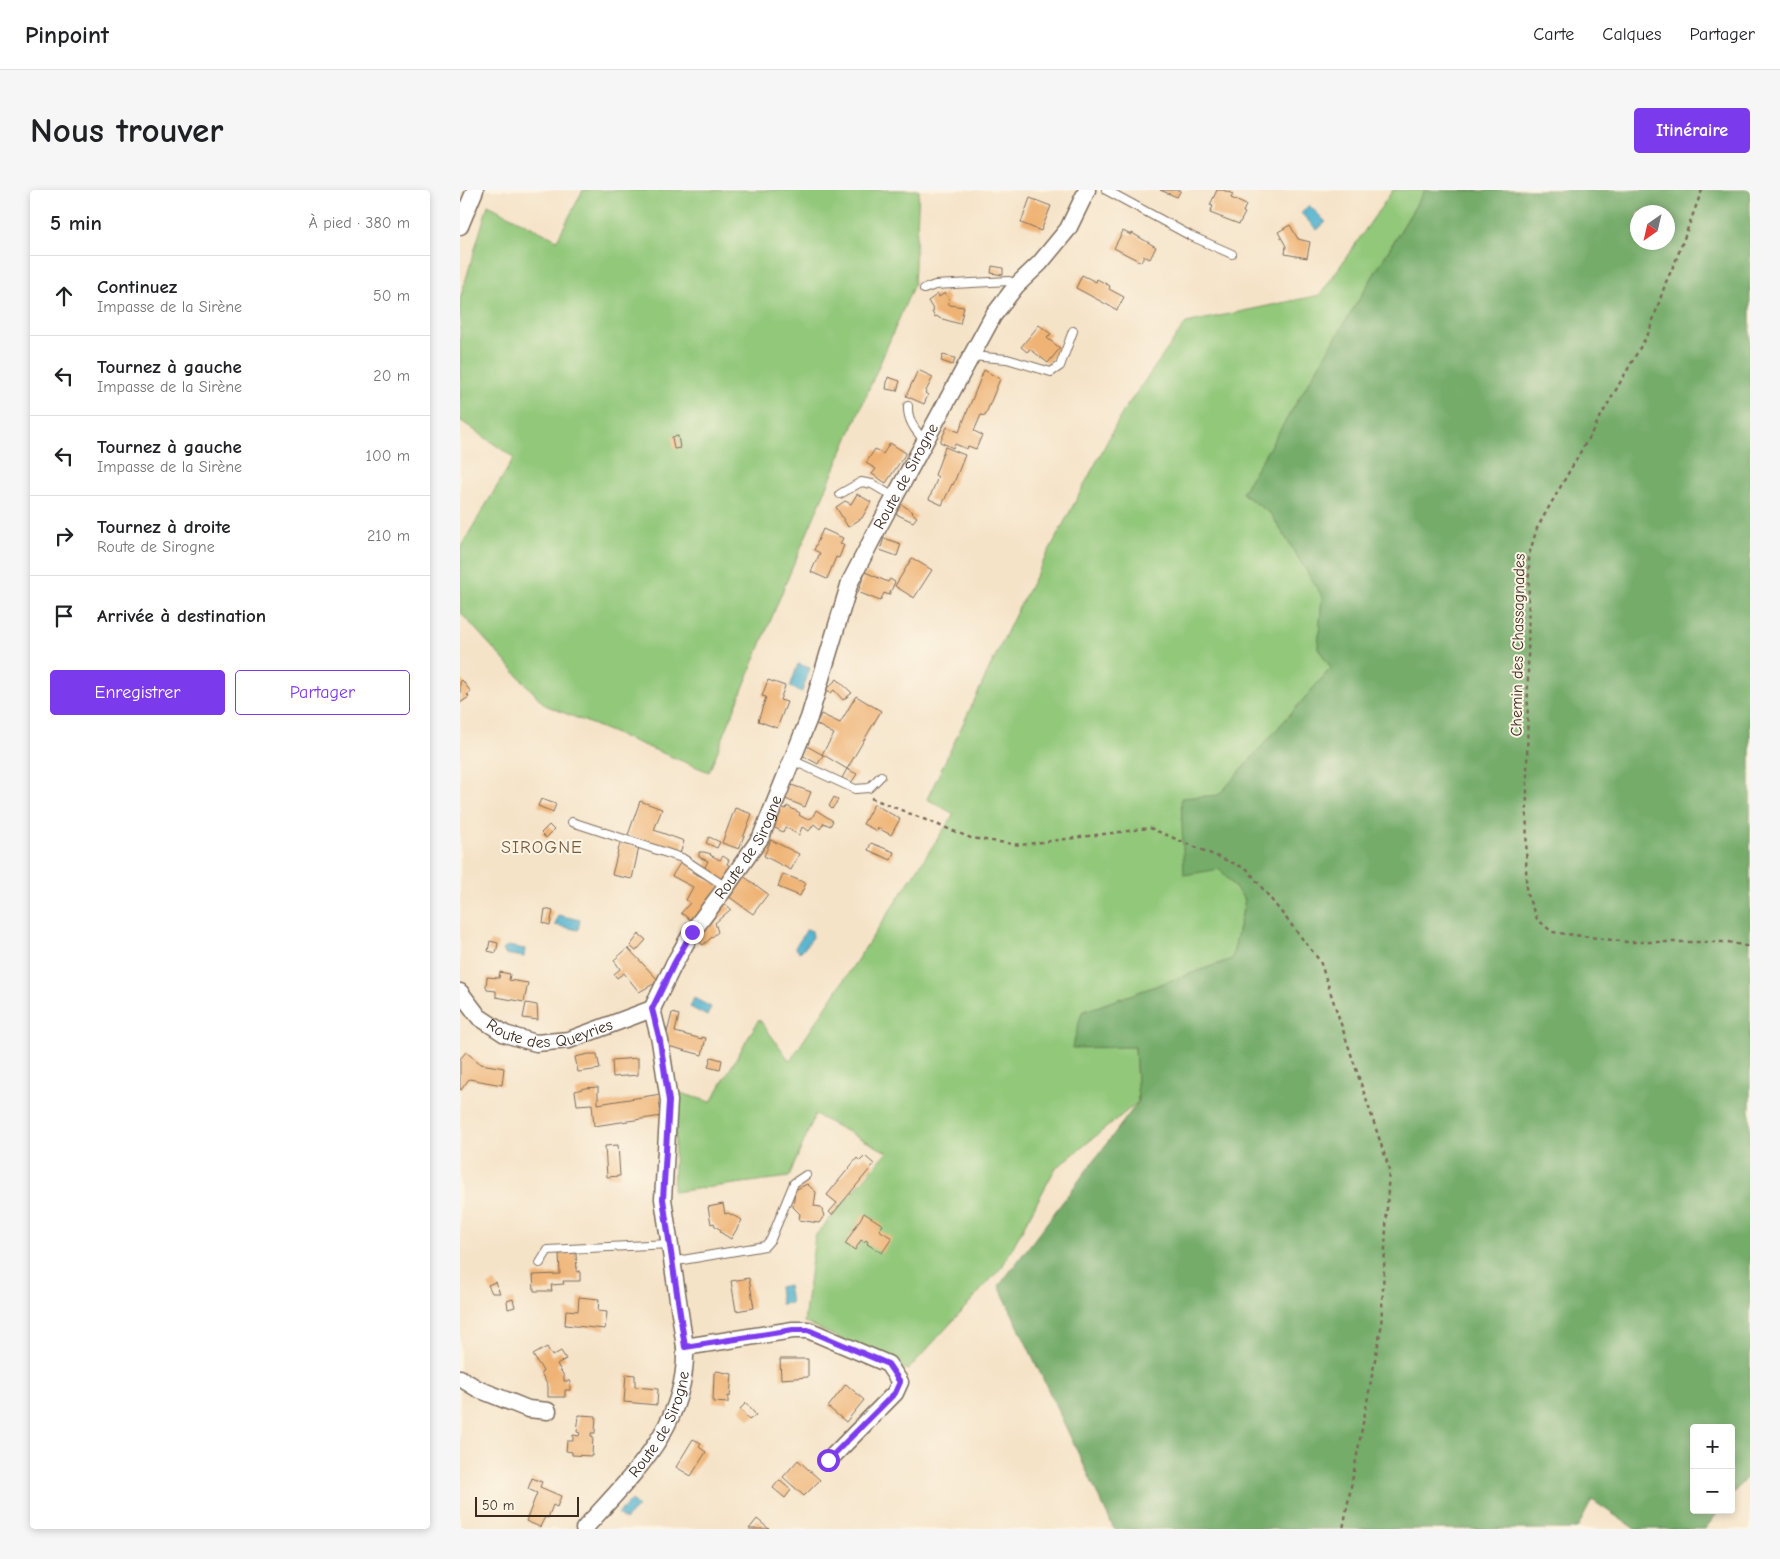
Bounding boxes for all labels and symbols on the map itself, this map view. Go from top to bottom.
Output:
north arrow [1630,205,1675,250]
street label: Route de Sirogne [870,420,942,532]
street label: Chemin des Chassagnades [1507,553,1529,737]
street label: Route de Sirogne [711,793,786,903]
district label: SIROGNE [501,837,583,858]
route end [681,921,704,944]
street label: Route des Queyries [485,1009,617,1031]
text: Route des Queyries [483,1015,615,1052]
street label: Route de Sirogne [625,1370,693,1481]
route start [817,1449,840,1472]
scale bar [475,1494,579,1517]

